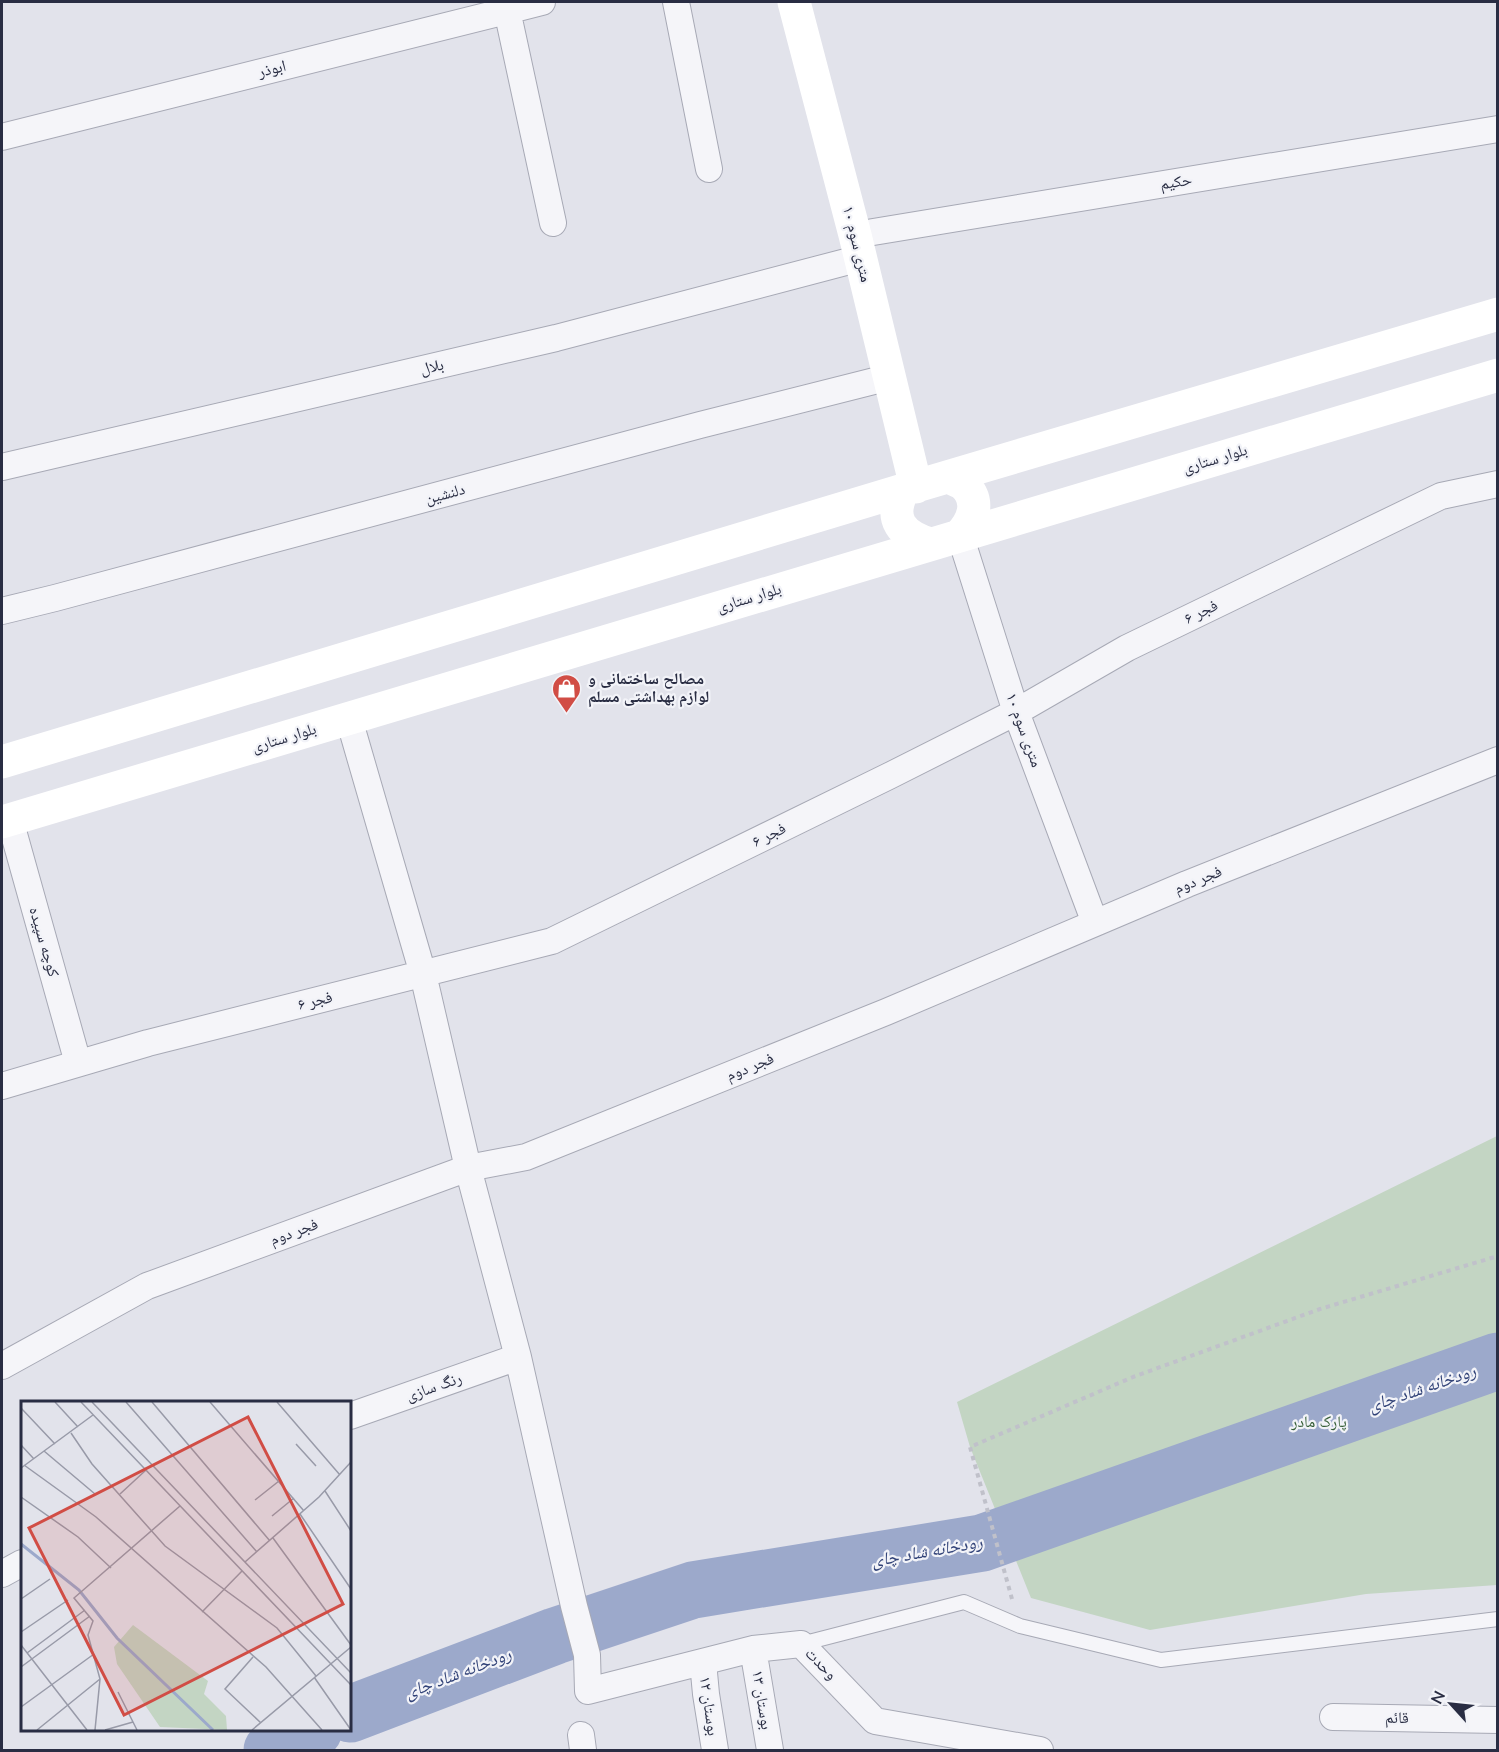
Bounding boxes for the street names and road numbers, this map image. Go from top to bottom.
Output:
street label: ابوذر [255,55,288,83]
street label: حکیم [1159,169,1193,195]
street label: ۱۰ متری سوم [837,204,877,284]
street label: بلال [418,354,446,380]
street label: بلوار ستاری [1180,439,1250,479]
street label: دلنشین [423,478,467,510]
street label: بلوار ستاری [714,578,784,618]
street label: فجر ۶ [1180,594,1222,630]
street label: ۱۰ متری سوم [1000,690,1048,770]
street label: بلوار ستاری [249,718,319,758]
street label: فجر ۶ [748,817,790,853]
street label: فجر دوم [1171,860,1225,900]
street label: کوچه سپیده [24,904,65,980]
street label: فجر ۶ [295,986,335,1016]
street label: فجر دوم [723,1047,777,1087]
street label: فجر دوم [267,1213,321,1251]
street label: رنگ سازی [403,1367,465,1407]
street label: وحدت [800,1643,842,1685]
street label: بوستان ۱۳ [746,1669,778,1731]
street label: بوستان ۱۲ [694,1675,724,1737]
street label: قائم [1385,1707,1409,1729]

